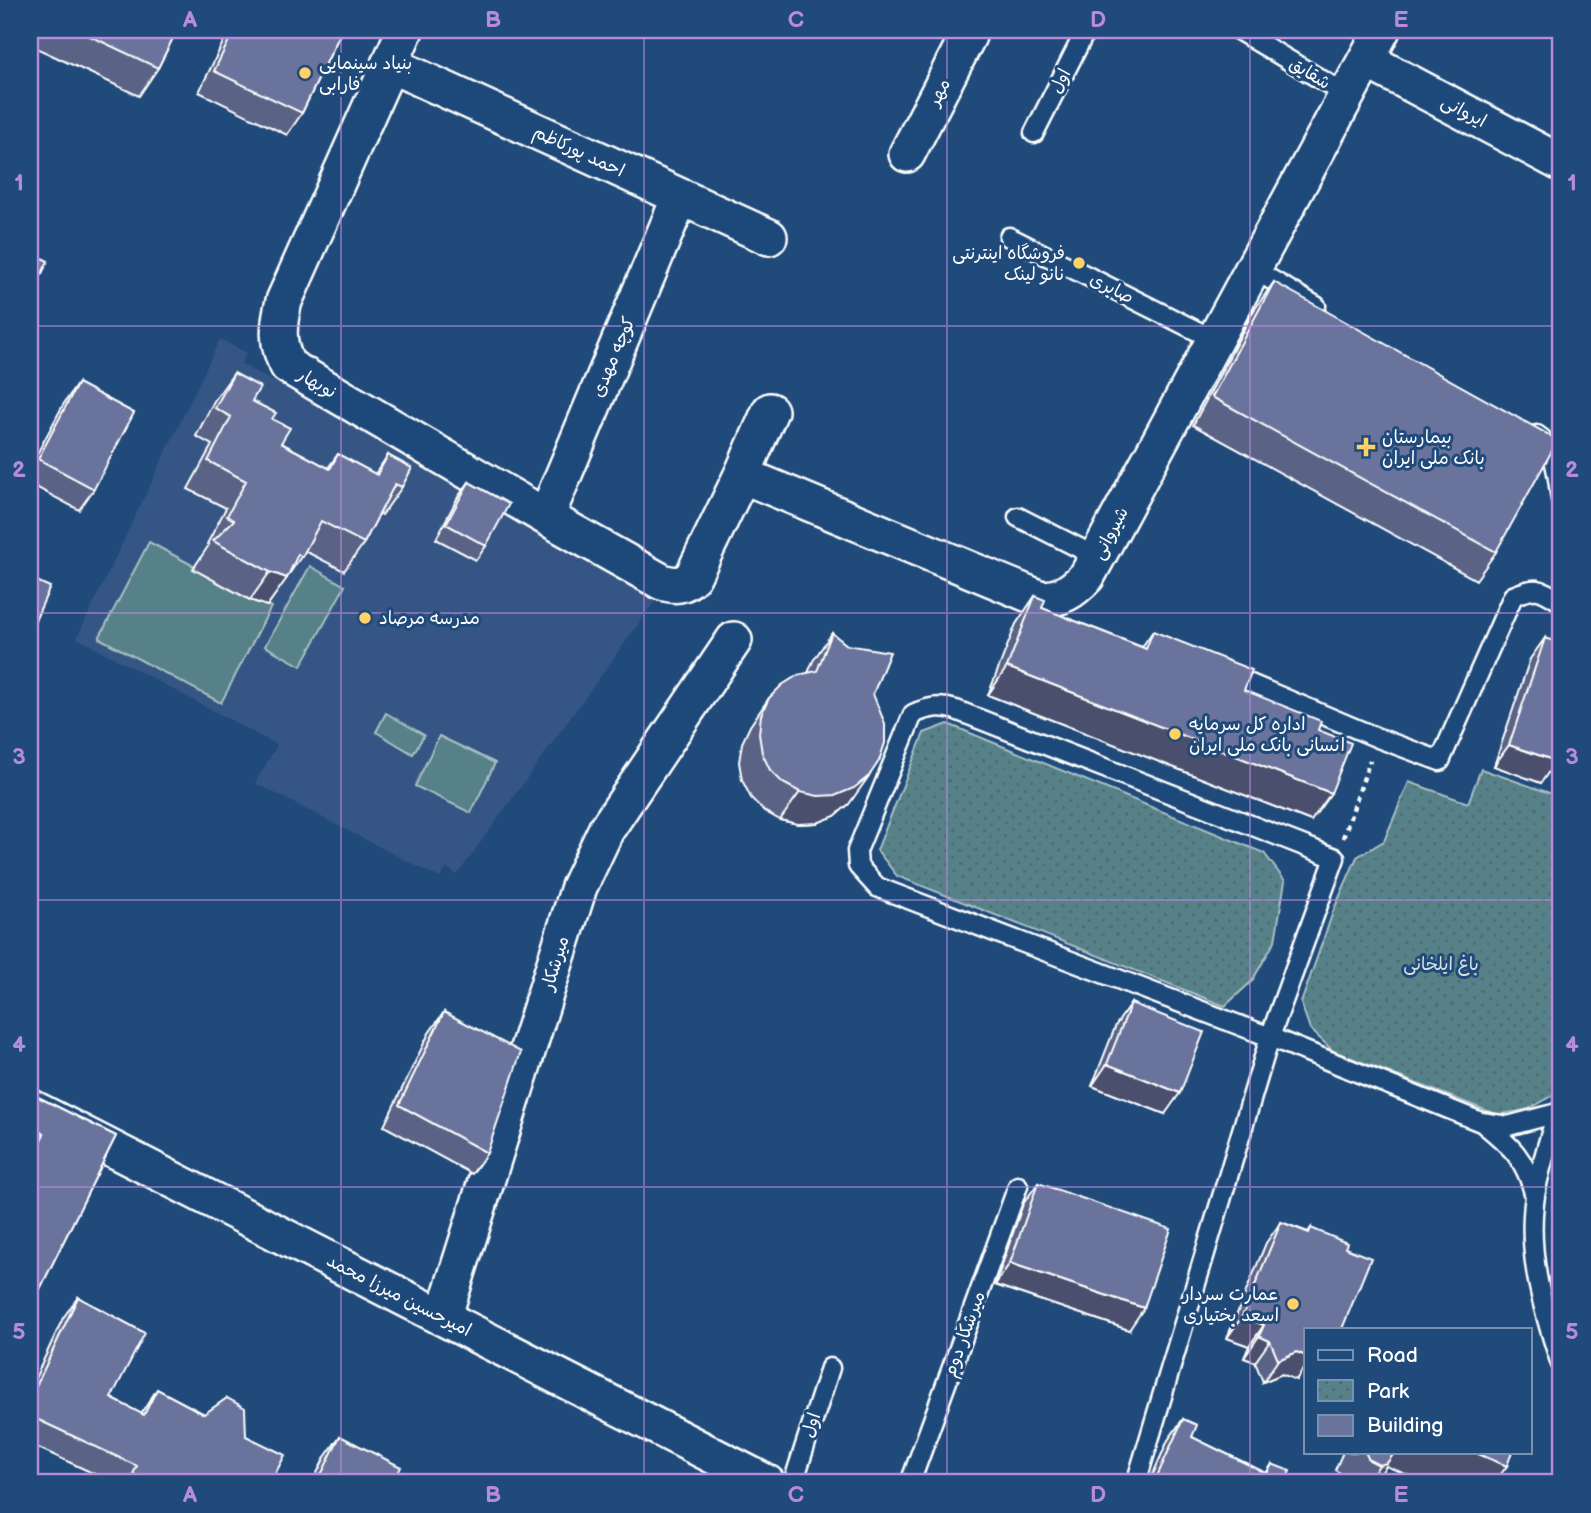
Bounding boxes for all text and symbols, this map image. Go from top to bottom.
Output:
text: A [182,6,198,34]
text: B [485,6,501,34]
text: C [788,6,804,34]
text: D [1090,6,1106,34]
text: E [1394,6,1409,34]
place label: بنیاد سینمایی فارابی [319,53,412,95]
street label: شقایق [1285,53,1334,94]
marker: بنیاد سینمایی فارابی [297,65,313,81]
street label: اول [1045,65,1075,97]
street label: مهر [923,75,955,111]
street label: ایروانی [1438,91,1490,132]
street label: احمد پورکاظم [529,121,628,184]
text: 1 [14,169,24,197]
text: 1 [1567,169,1577,197]
place label: فروشگاه اینترنتی نانو لینک [952,243,1065,285]
marker: فروشگاه اینترنتی نانو لینک [1071,255,1087,271]
street label: صابری [1086,269,1137,308]
street label: کوچه مهدی [587,314,641,401]
street label: نوبهار [293,363,340,403]
place label: بیمارستان بانک ملی ایران [1382,427,1485,469]
marker: بیمارستان بانک ملی ایران [1356,437,1376,457]
text: 2 [12,456,26,484]
text: 2 [1565,456,1579,484]
street label: شیروانی [1088,503,1133,563]
place label: مدرسه مرصاد [379,608,480,629]
marker: مدرسه مرصاد [357,610,373,626]
place label: اداره کل سرمایه انسانی بانک ملی ایران [1189,714,1345,756]
marker: اداره کل سرمایه انسانی بانک ملی ایران [1167,726,1183,742]
text: 3 [12,743,26,771]
text: 3 [1565,743,1579,771]
street label: میرشکار [537,933,574,995]
park label: باغ ایلخانی [1403,954,1479,976]
text: 4 [12,1031,26,1059]
text: 4 [1565,1031,1579,1059]
street label: امیرحسین میرزا محمد [323,1250,475,1341]
place label: عمارت سردار اسعد بختیاری [1181,1284,1279,1326]
street label: میرشکار دوم [939,1288,993,1381]
marker: عمارت سردار اسعد بختیاری [1285,1296,1301,1312]
text: 5 [12,1318,26,1346]
text: 5 [1565,1318,1579,1346]
legend [1304,1328,1532,1454]
text: Road [1367,1343,1418,1368]
text: Park [1367,1379,1410,1404]
street label: اول [798,1410,825,1440]
text: Building [1367,1413,1443,1438]
text: A [182,1481,198,1509]
text: B [485,1481,501,1509]
text: C [788,1481,804,1509]
text: D [1090,1481,1106,1509]
text: E [1394,1481,1409,1509]

